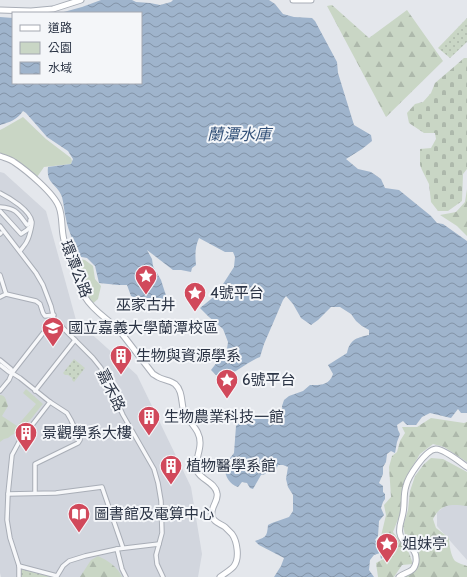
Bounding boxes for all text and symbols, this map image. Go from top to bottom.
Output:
legend [12,12,142,84]
text: 道路 [48,20,72,35]
text: 公園 [48,40,72,55]
text: 水域 [48,60,72,75]
water label: 蘭潭水庫 [207,125,274,144]
street label: 環潭公路 [57,238,95,300]
place icon: 巫家古井 [133,263,159,296]
place icon: 4號平台 [182,280,208,313]
place label: 4號平台 [210,284,264,302]
place label: 巫家古井 [116,296,176,314]
school or university icon: 國立嘉義大學蘭潭校區 [40,315,66,348]
place label: 國立嘉義大學蘭潭校區 [68,319,218,337]
building icon: 生物與資源學系 [108,343,134,376]
place label: 生物與資源學系 [136,347,241,365]
street label: 嘉禾路 [93,366,129,414]
place icon: 6號平台 [214,367,240,400]
place label: 6號平台 [242,371,296,389]
building icon: 生物農業科技一館 [136,404,162,437]
place label: 生物農業科技一館 [164,408,284,426]
building icon: 景觀學系大樓 [13,420,39,453]
place label: 景觀學系大樓 [42,424,132,442]
building icon: 植物醫學系館 [158,453,184,486]
place label: 植物醫學系館 [186,457,276,475]
library icon: 圖書館及電算中心 [66,501,92,534]
place label: 圖書館及電算中心 [94,505,214,523]
place icon: 姐妹亭 [374,531,400,564]
place label: 姐妹亭 [402,535,447,553]

